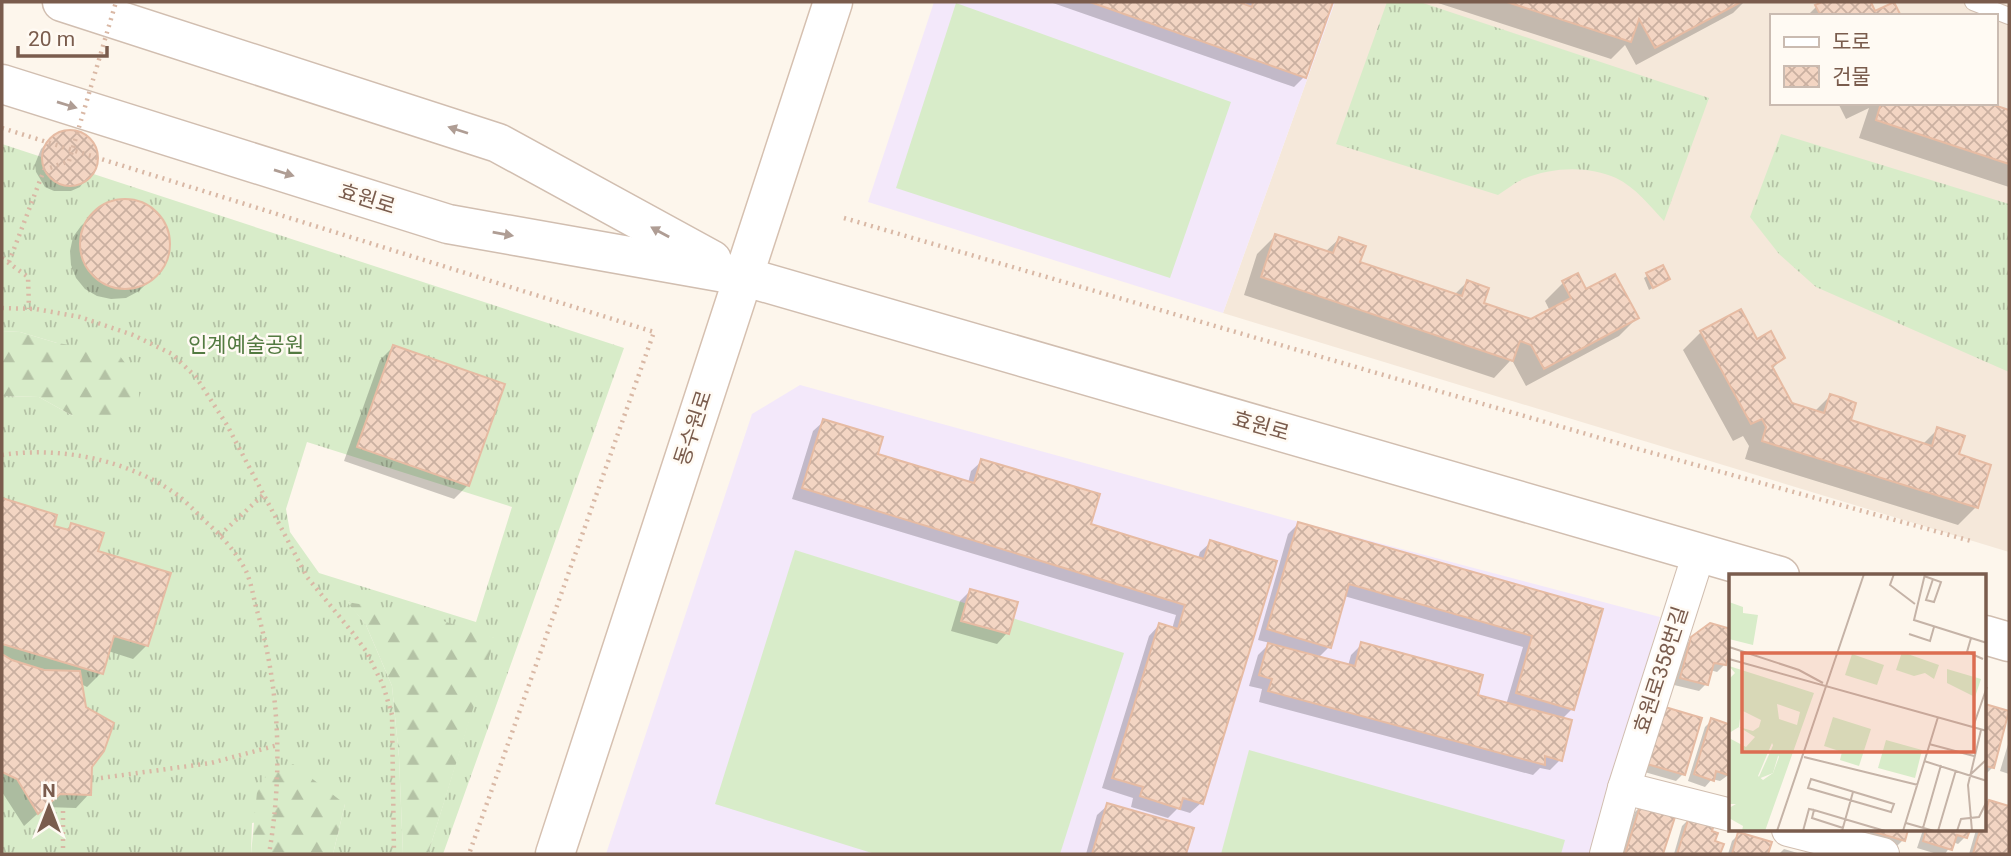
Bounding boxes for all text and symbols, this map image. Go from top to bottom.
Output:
scale bar [18,14,107,58]
legend [1770,14,1997,105]
text: 20 m [28,27,75,51]
text: 도로 [1832,30,1871,54]
text: 건물 [1832,65,1871,89]
one-way arrow [57,100,78,110]
one-way arrow [447,124,468,135]
one-way arrow [274,168,295,178]
street label: 효원로 [336,179,398,219]
one-way arrow [651,226,670,238]
one-way arrow [492,229,514,240]
park label: 인계예술공원 [188,333,304,357]
street label: 동수원로 [670,388,716,468]
street label: 효원로 [1230,406,1292,446]
inset map [1729,574,1986,832]
street label: 효원로358번길 [1629,604,1693,736]
north arrow [14,772,84,842]
text: N [42,779,56,802]

